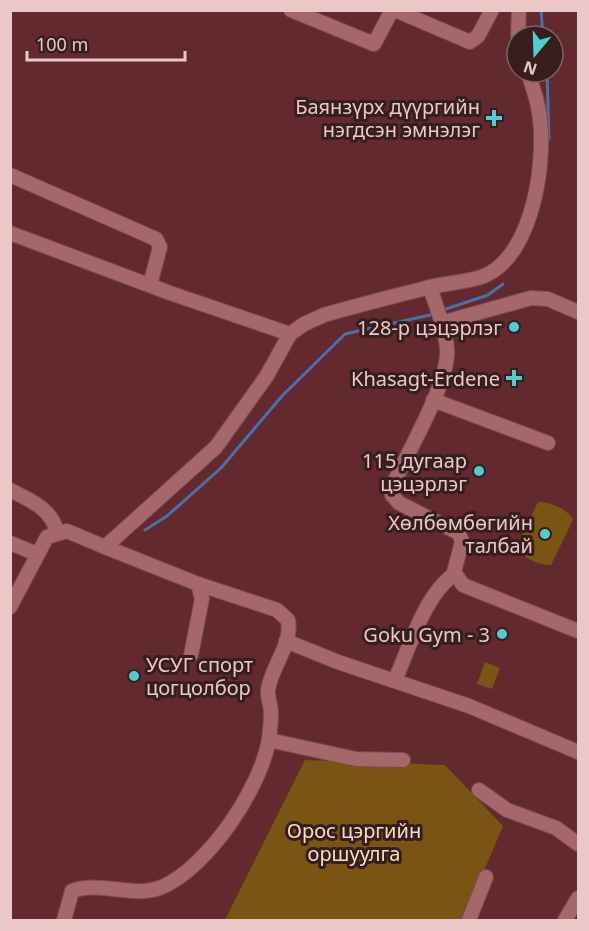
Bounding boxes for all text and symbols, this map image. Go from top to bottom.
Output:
scale bar [27,24,184,62]
north arrow [505,24,565,84]
text: 100 m [36,32,88,56]
text: N [520,56,540,81]
place label: Баянзүрх дүүргийн нэгдсэн эмнэлэг [295,93,480,143]
marker: Баянзүрх дүүргийн нэгдсэн эмнэлэг [485,109,503,127]
place label: 128-р цэцэрлэг [357,314,502,341]
marker: 128-р цэцэрлэг [507,320,521,334]
place label: Khasagt-Erdene [351,365,500,392]
marker: Khasagt-Erdene [505,369,523,387]
place label: 115 дугаар цэцэрлэг [362,447,467,497]
marker: 115 дугаар цэцэрлэг [472,464,486,478]
place label: Хөлбөмбөгийн талбай [388,509,533,559]
marker: Хөлбөмбөгийн талбай [538,527,552,541]
place label: Goku Gym - 3 [363,621,490,648]
marker: Goku Gym - 3 [495,627,509,641]
place label: УСУГ спорт цогцолбор [146,651,253,701]
marker: УСУГ спорт цогцолбор [127,669,141,683]
park label: Орос цэргийн оршуулга [287,817,421,867]

